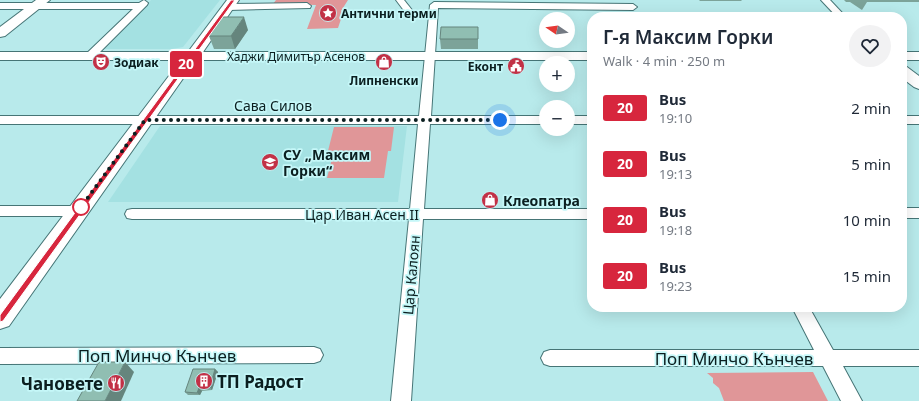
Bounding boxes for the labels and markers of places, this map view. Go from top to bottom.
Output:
place icon: Антични терми [318,3,338,23]
place label: Антични терми [341,5,437,22]
theatre icon: Зодиак [91,52,111,72]
shop icon: Липненски [374,52,394,72]
place label: Зодиак [114,54,159,71]
public building icon: Еконт [506,56,526,76]
place label: Еконт [468,58,503,75]
place label: Липненски [349,72,419,89]
place label: СУ „Максим Горки“ [283,145,370,180]
school or university icon: СУ „Максим Горки“ [260,152,280,172]
shop icon: Клеопатра [480,190,500,210]
place label: Клеопатра [503,191,580,210]
unlabelled marker [72,198,90,216]
place label: ТП Радост [217,370,304,393]
building icon: ТП Радост [194,371,214,391]
place label: Чановете [21,372,103,395]
restaurant icon: Чановете [106,373,126,393]

